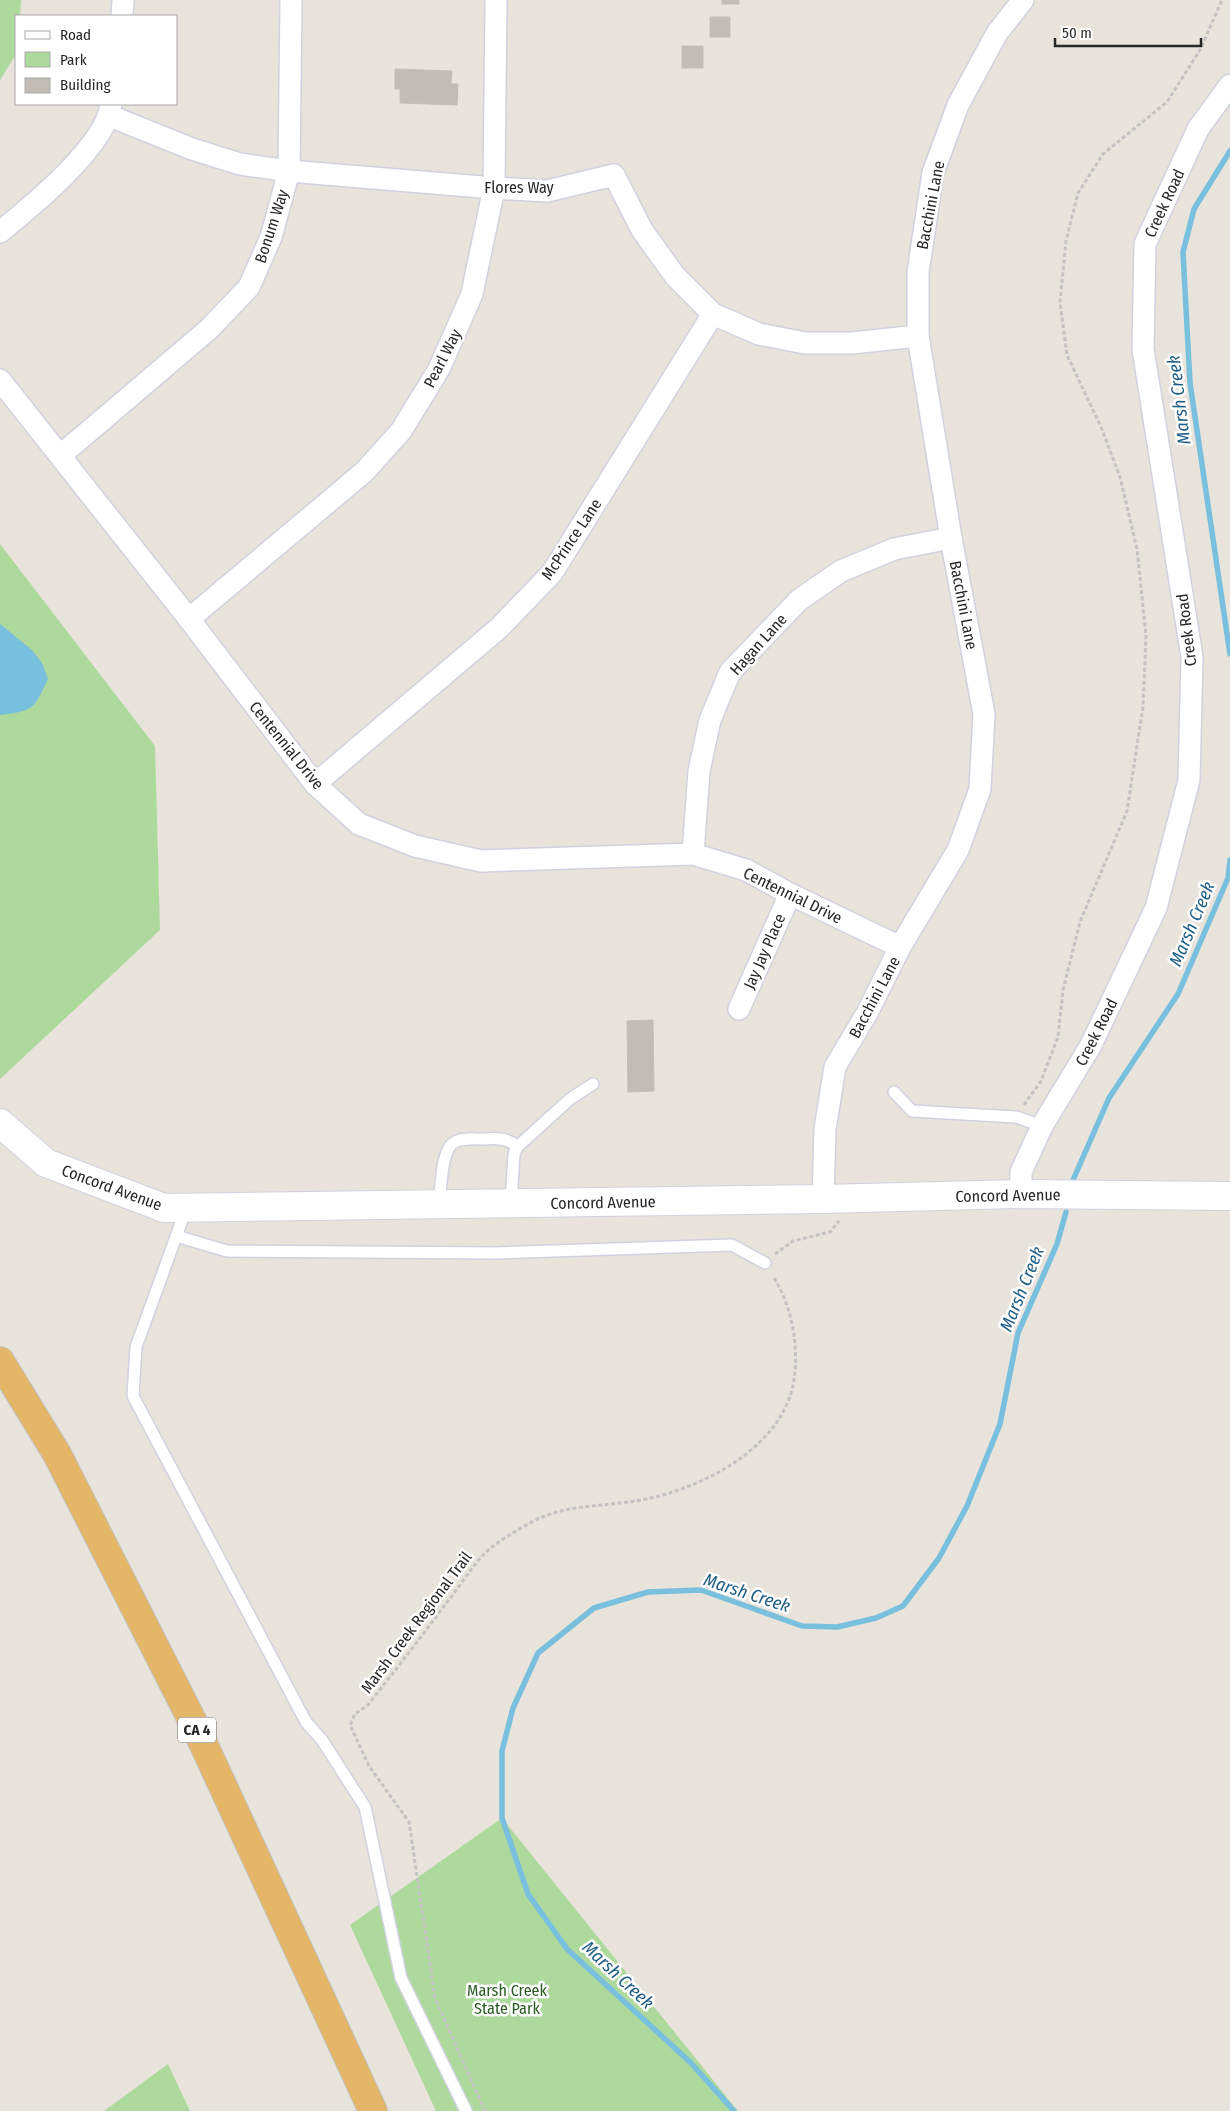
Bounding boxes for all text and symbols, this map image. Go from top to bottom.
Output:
legend [15,15,178,105]
scale bar [1055,15,1201,47]
text: 50 m [1062,24,1092,42]
text: Road [60,26,91,44]
text: Park [60,51,87,69]
text: Building [60,76,111,94]
street label: Bacchini Lane [913,159,948,251]
street label: Creek Road [1140,166,1189,240]
street label: Flores Way [484,178,555,197]
street label: Bonum Way [251,186,293,265]
street label: Pearl Way [420,325,466,391]
water label: Marsh Creek [1163,354,1195,446]
street label: McPrince Lane [537,495,606,583]
street label: Bacchini Lane [946,559,981,651]
street label: Creek Road [1173,592,1200,667]
street label: Hagan Lane [726,610,791,679]
street label: Centennial Drive [245,698,328,793]
street label: Centennial Drive [740,863,845,928]
water label: Marsh Creek [1164,878,1220,970]
street label: Jay Jay Place [739,911,790,992]
street label: Bacchini Lane [845,953,904,1041]
street label: Creek Road [1071,995,1122,1069]
street label: Concord Avenue [59,1161,165,1214]
street label: Concord Avenue [955,1185,1061,1206]
street label: Concord Avenue [550,1192,656,1213]
water label: Marsh Creek [995,1243,1049,1335]
street label: Marsh Creek Regional Trail [357,1548,476,1697]
water label: Marsh Creek [701,1569,793,1617]
road number: CA 4 [178,1718,216,1742]
water label: Marsh Creek [578,1936,658,2014]
park label: Marsh Creek State Park [467,1981,547,2018]

